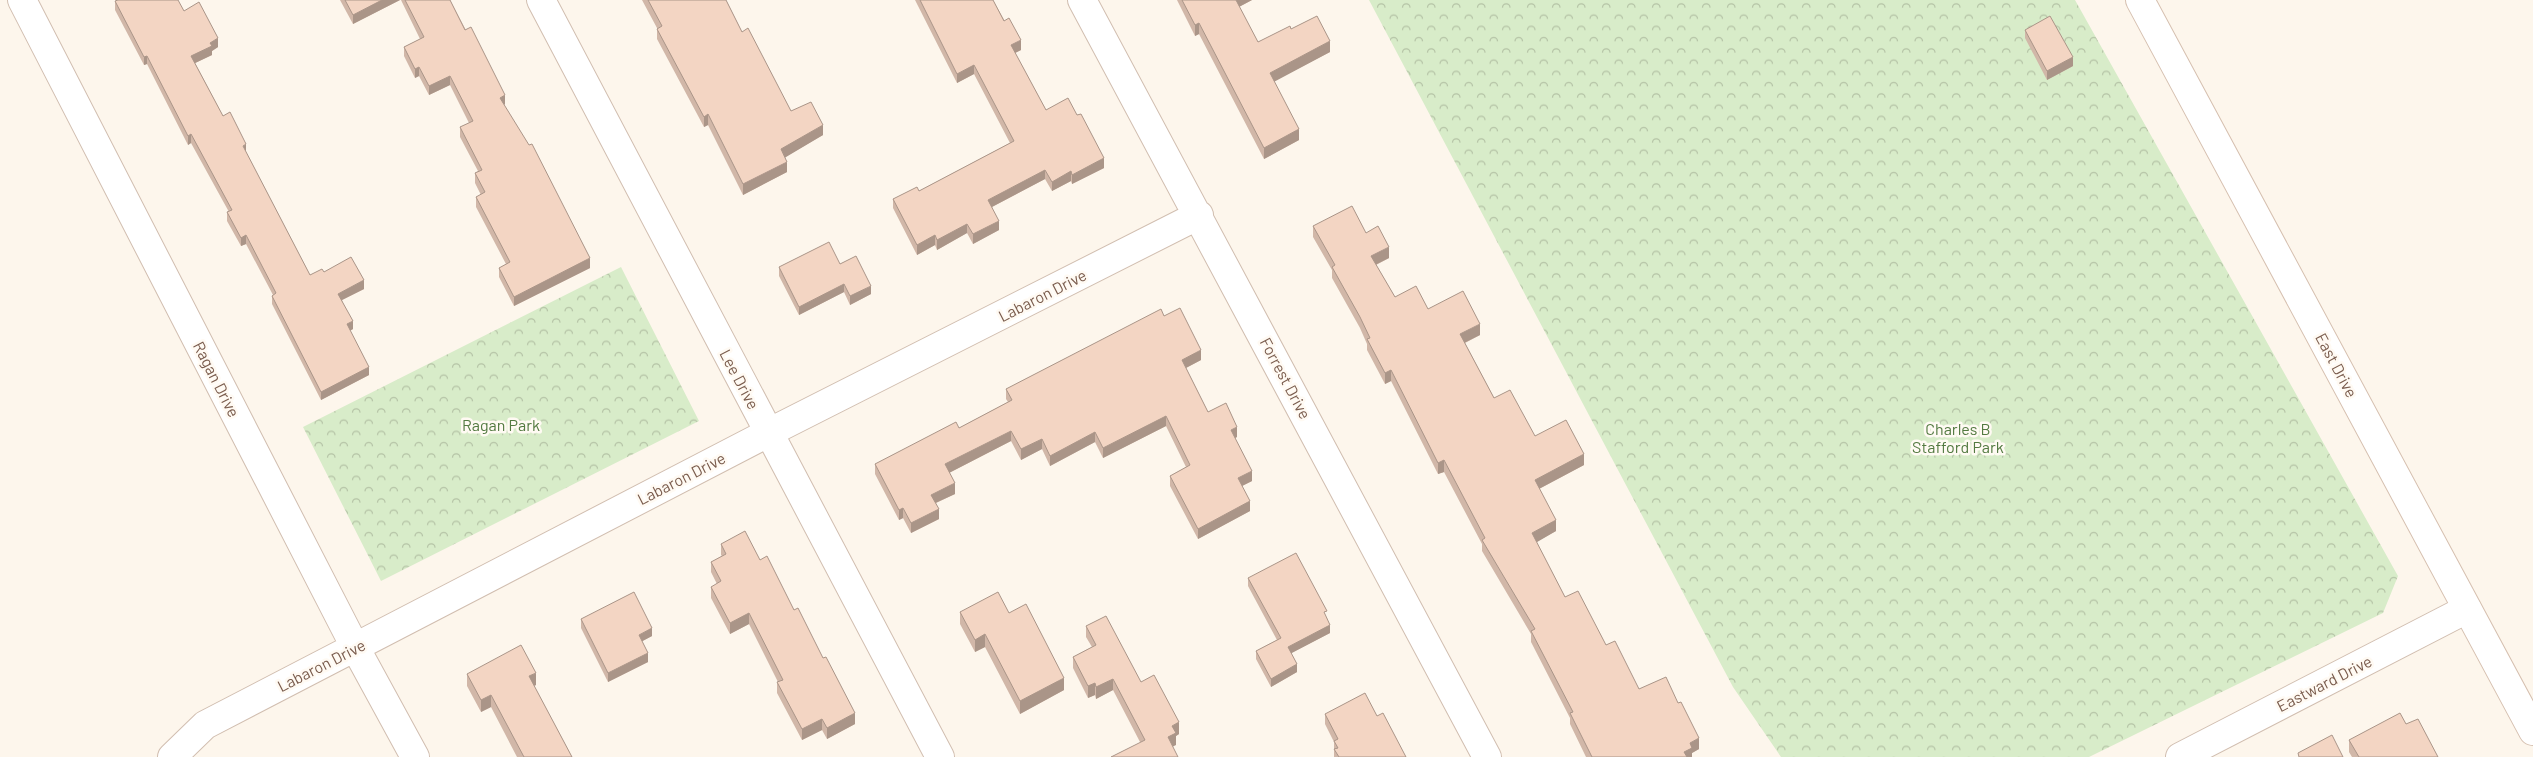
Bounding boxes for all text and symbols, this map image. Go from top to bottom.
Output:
street label: Labaron Drive [995,265,1089,325]
street label: East Drive [2312,330,2362,400]
street label: Forrest Drive [1257,334,1315,422]
street label: Ragan Drive [190,338,244,420]
street label: Lee Drive [716,346,764,412]
park label: Ragan Park [462,415,540,434]
park label: Charles B Stafford Park [1912,419,2004,456]
street label: Labaron Drive [634,448,728,508]
street label: Labaron Drive [274,635,368,695]
street label: Eastward Drive [2273,651,2375,715]

